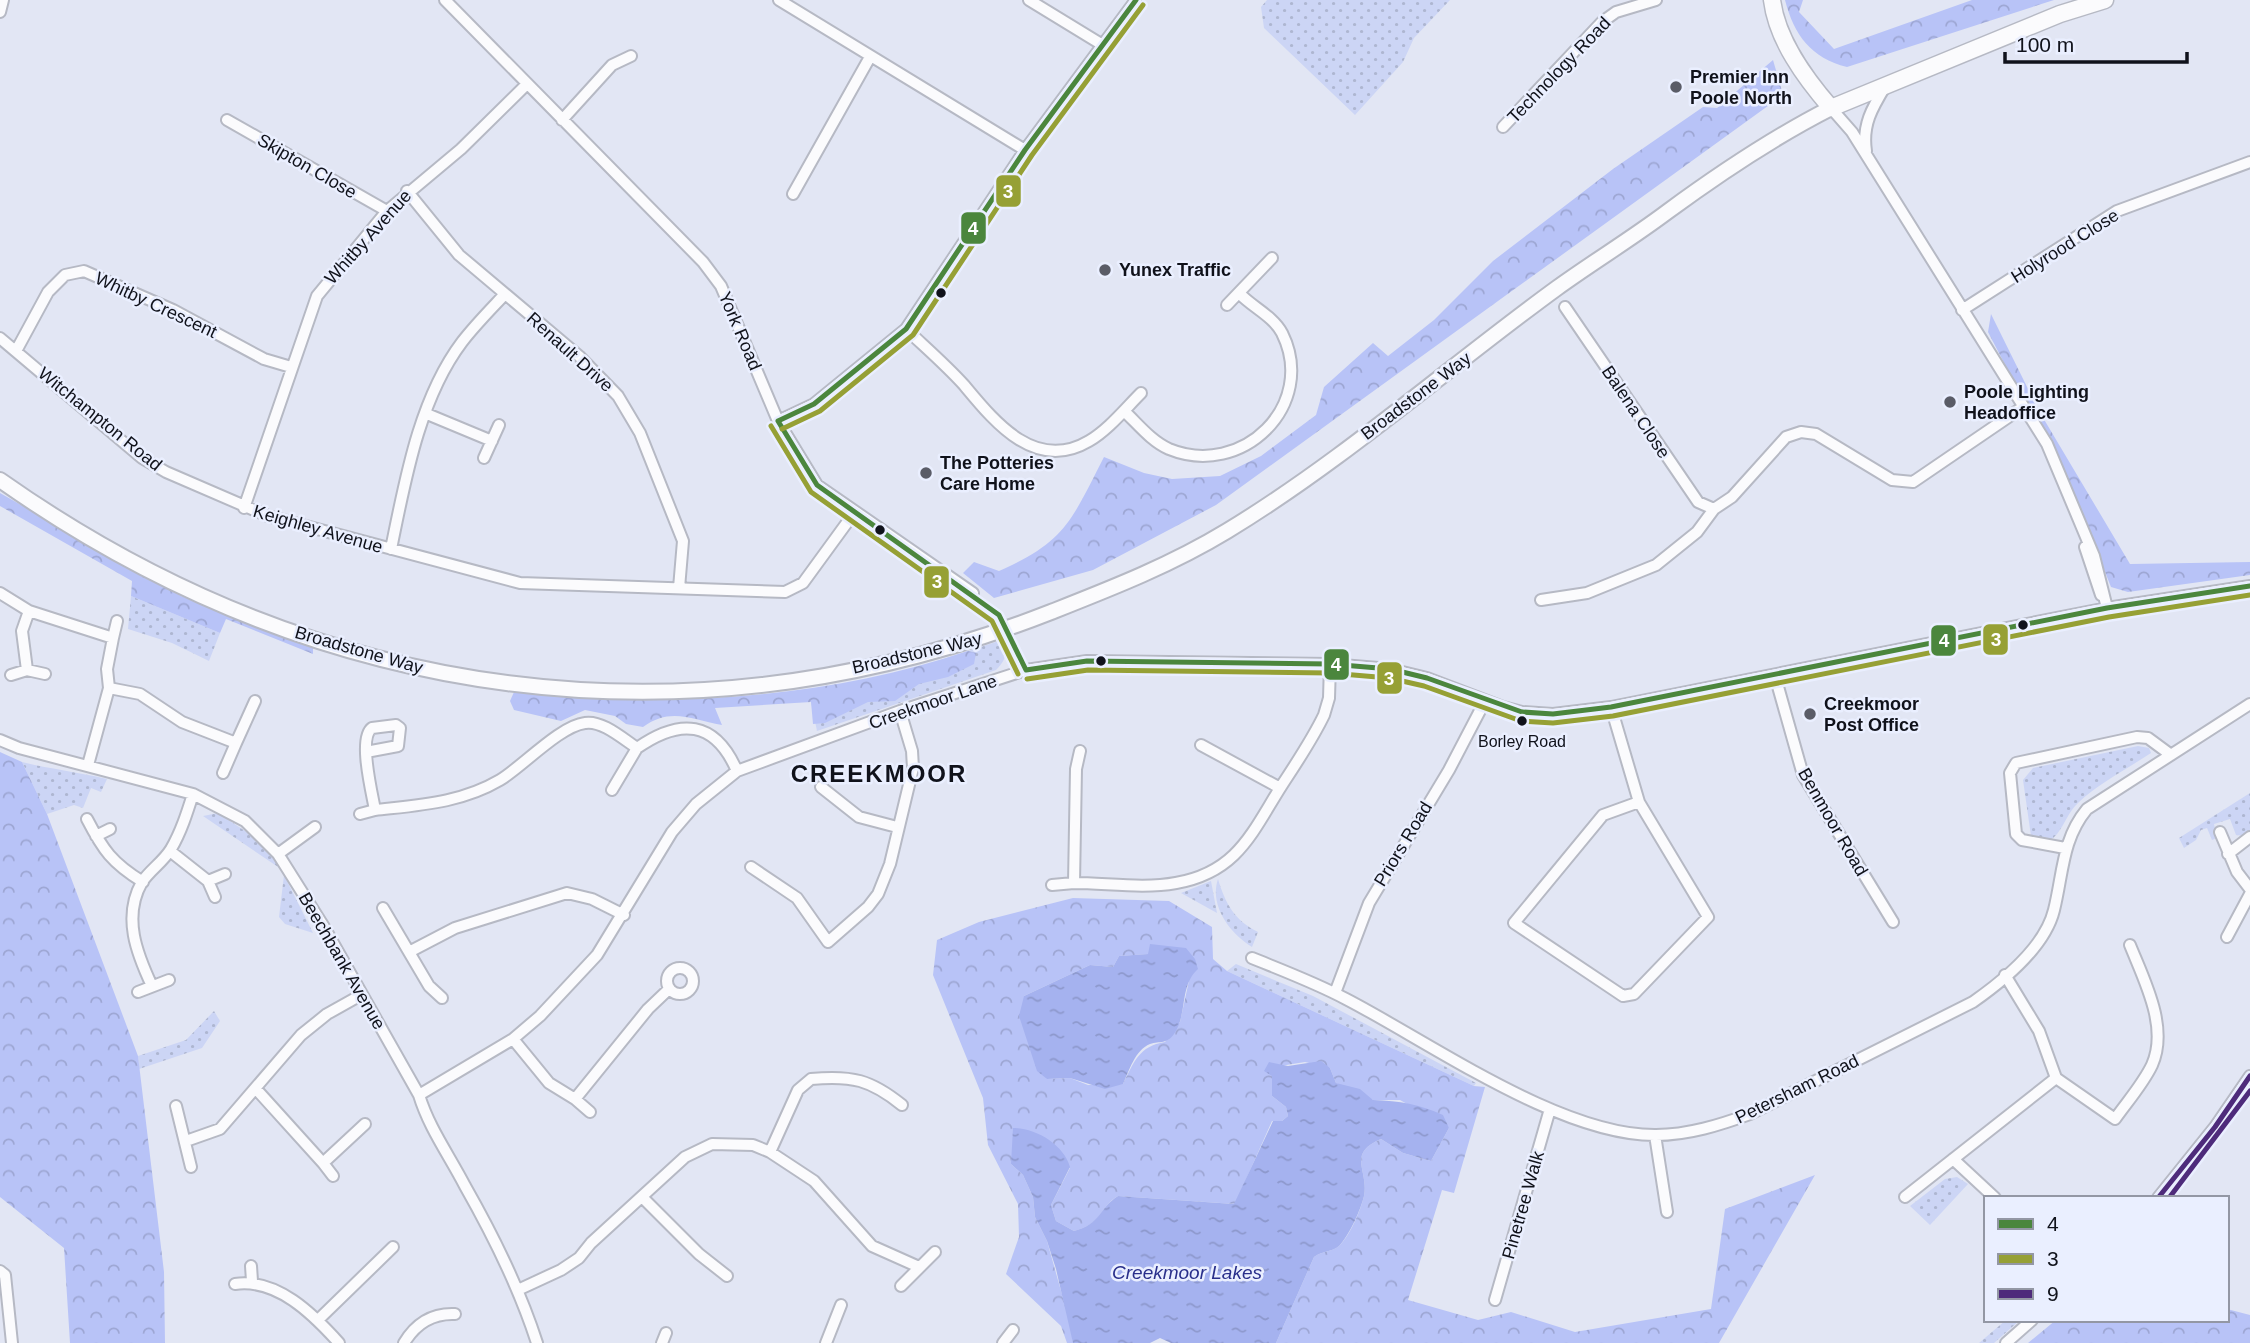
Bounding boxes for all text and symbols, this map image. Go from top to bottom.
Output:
street label: Technology Road [1503,13,1615,127]
scale bar [2005,21,2187,65]
text: 100 m [2016,33,2074,56]
place label: Premier Inn Poole North [1690,67,1792,108]
marker: Premier Inn Poole North [1668,79,1684,95]
street label: Skipton Close [254,130,360,202]
line badge: 3 [995,174,1022,208]
text: 3 [1003,181,1013,202]
street label: Whitby Avenue [321,186,415,288]
street label: Holyrood Close [2008,205,2122,287]
line badge: 4 [960,211,987,245]
text: 4 [968,218,979,239]
place label: Yunex Traffic [1119,260,1231,280]
marker: Yunex Traffic [1097,262,1113,278]
street label: Whitby Crescent [92,268,220,342]
unlabelled marker [934,286,948,300]
street label: York Road [715,289,765,373]
street label: Renault Drive [523,308,617,396]
street label: Broadstone Way [1357,348,1475,444]
street label: Balena Close [1598,362,1674,462]
street label: Witchampton Road [34,363,166,475]
place label: Poole Lighting Headoffice [1964,382,2089,423]
marker: Poole Lighting Headoffice [1942,394,1958,410]
place label: The Potteries Care Home [940,453,1054,494]
marker: The Potteries Care Home [918,465,934,481]
street label: Keighley Avenue [251,501,385,557]
unlabelled marker [873,523,887,537]
line badge: 3 [923,565,950,599]
text: 3 [932,571,942,592]
unlabelled marker [2016,618,2030,632]
street label: Broadstone Way [293,622,425,678]
line badge: 3 [1982,623,2009,656]
line badge: 4 [1930,624,1957,657]
street label: Broadstone Way [850,628,984,678]
text: 3 [1991,629,2001,650]
text: 4 [1939,630,1950,651]
line badge: 4 [1323,648,1350,681]
unlabelled marker [1094,654,1108,668]
text: 4 [1331,654,1342,675]
line badge: 3 [1376,661,1403,695]
text: 3 [1384,668,1394,689]
street label: Creekmoor Lane [866,671,1000,733]
place label: Creekmoor Post Office [1824,694,1919,735]
marker: Creekmoor Post Office [1802,706,1818,722]
marker: Borley Road [1515,714,1529,728]
place label: Borley Road [1478,733,1566,750]
district label: CREEKMOOR [791,760,967,787]
street label: Benmoor Road [1794,765,1872,879]
street label: Priors Road [1370,798,1436,890]
street label: Beechbank Avenue [295,889,389,1033]
street label: Petersham Road [1732,1050,1862,1128]
street label: Pinetree Walk [1498,1148,1548,1261]
legend [1984,1196,2229,1322]
text: 4 [2047,1212,2059,1235]
text: 3 [2047,1247,2059,1270]
water label: Creekmoor Lakes [1112,1262,1262,1283]
text: 9 [2047,1282,2059,1305]

